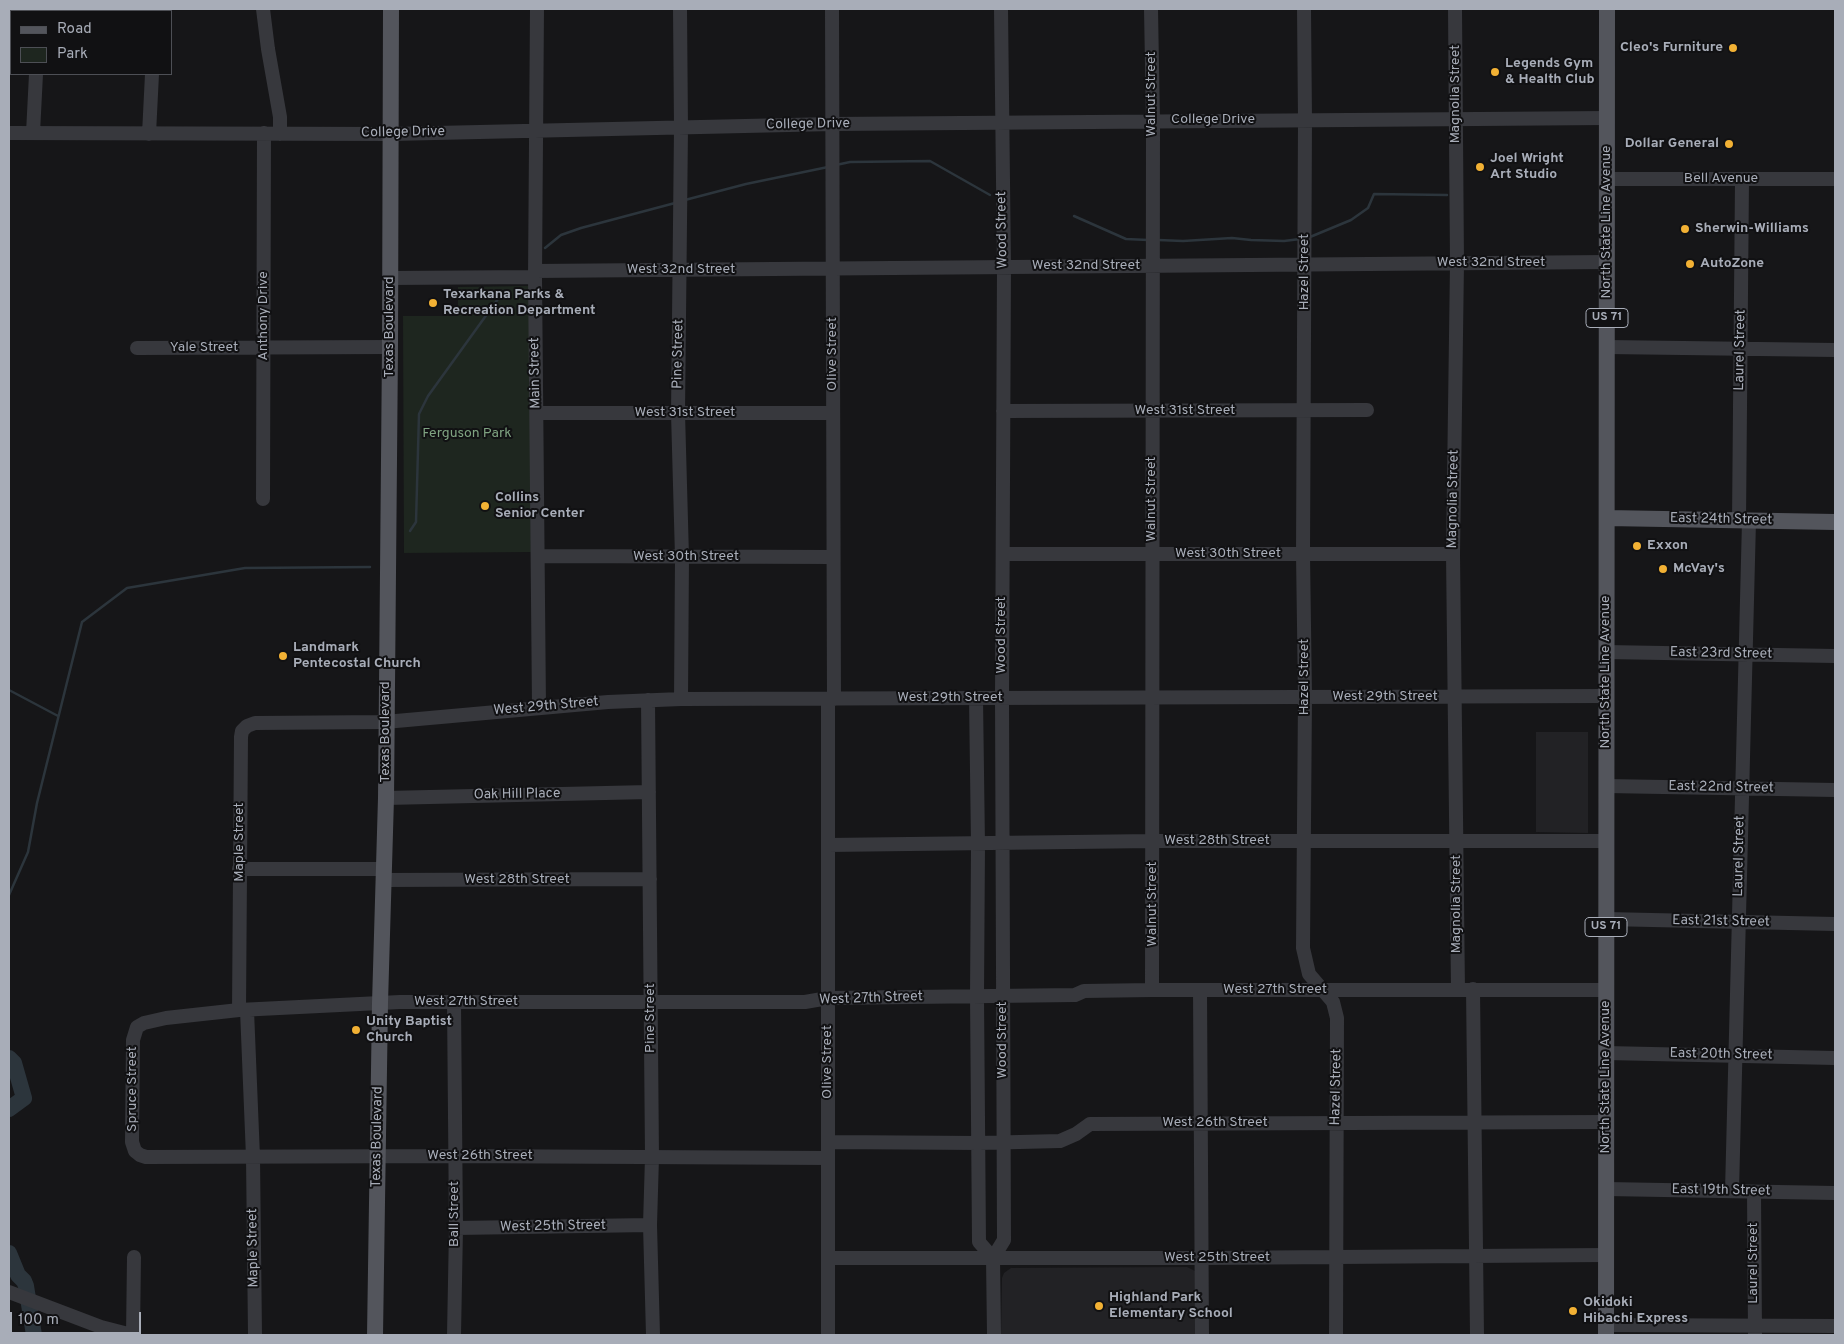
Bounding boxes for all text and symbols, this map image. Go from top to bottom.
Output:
legend [10,10,172,75]
text: Road [57,20,92,39]
place label: Cleo's Furniture [1620,40,1723,56]
marker: Cleo's Furniture [1727,42,1739,54]
text: Park [57,45,88,64]
street label: Magnolia Street [1448,45,1464,143]
street label: Walnut Street [1144,51,1160,137]
place label: Legends Gym & Health Club [1505,56,1595,88]
marker: Legends Gym & Health Club [1489,66,1501,78]
street label: College Drive [1171,112,1255,128]
street label: College Drive [766,116,850,134]
street label: College Drive [361,124,445,142]
place label: Dollar General [1625,136,1719,152]
marker: Dollar General [1723,138,1735,150]
street label: North State Line Avenue [1599,145,1615,299]
place label: Joel Wright Art Studio [1490,151,1564,184]
marker: Joel Wright Art Studio [1474,161,1486,173]
street label: Bell Avenue [1684,171,1758,187]
street label: Wood Street [994,191,1012,269]
place label: Sherwin-Williams [1695,221,1809,237]
marker: Sherwin-Williams [1679,223,1691,235]
street label: Hazel Street [1297,234,1313,310]
street label: West 32nd Street [1437,255,1545,271]
place label: AutoZone [1700,256,1764,272]
street label: West 32nd Street [1032,258,1140,274]
marker: AutoZone [1684,258,1696,270]
street label: West 32nd Street [627,262,735,278]
street label: Anthony Drive [256,271,272,361]
street label: Texas Boulevard [382,276,398,378]
place label: Texarkana Parks & Recreation Department [443,287,596,320]
marker: Texarkana Parks & Recreation Department [427,297,439,309]
road number: US 71 [1586,308,1628,328]
street label: Laurel Street [1732,309,1750,391]
street label: Olive Street [825,317,841,391]
street label: Pine Street [670,319,688,389]
street label: Main Street [527,337,545,409]
street label: Yale Street [170,340,238,356]
street label: West 31st Street [1135,403,1235,419]
street label: West 31st Street [635,405,735,421]
park label: Ferguson Park [422,426,512,442]
street label: Magnolia Street [1445,450,1463,548]
street label: Walnut Street [1144,456,1160,542]
place label: Collins Senior Center [495,490,584,522]
marker: Collins Senior Center [479,500,491,512]
street label: East 24th Street [1670,511,1772,529]
place label: Exxon [1647,538,1688,554]
marker: Exxon [1631,540,1643,552]
street label: West 30th Street [1175,546,1281,562]
street label: West 30th Street [633,549,739,565]
place label: McVay's [1673,561,1725,577]
marker: McVay's [1657,563,1669,575]
street label: North State Line Avenue [1598,595,1614,749]
street label: Wood Street [994,596,1010,674]
street label: Hazel Street [1297,639,1313,715]
place label: Landmark Pentecostal Church [293,640,421,672]
street label: East 23rd Street [1670,645,1772,663]
marker: Landmark Pentecostal Church [277,650,289,662]
street label: Texas Boulevard [378,681,394,783]
street label: West 29th Street [1332,689,1438,705]
street label: West 29th Street [897,690,1003,706]
street label: West 29th Street [493,694,599,720]
street label: East 22nd Street [1668,779,1774,797]
street label: Oak Hill Place [473,786,561,804]
street label: Maple Street [232,802,248,882]
street label: Laurel Street [1731,815,1749,897]
street label: West 28th Street [1164,833,1270,849]
street label: Magnolia Street [1449,855,1465,953]
street label: Walnut Street [1145,861,1161,947]
street label: West 28th Street [464,872,570,888]
street label: East 21st Street [1672,913,1770,931]
road number: US 71 [1585,918,1627,936]
street label: West 27th Street [1223,982,1327,998]
street label: Pine Street [643,983,659,1053]
street label: West 27th Street [819,989,923,1009]
street label: West 27th Street [414,994,518,1010]
street label: North State Line Avenue [1598,1000,1614,1154]
street label: Wood Street [995,1001,1011,1079]
place label: Unity Baptist Church [366,1014,452,1046]
marker: Unity Baptist Church [350,1024,362,1036]
street label: Olive Street [820,1025,836,1099]
street label: Spruce Street [125,1046,141,1132]
street label: East 20th Street [1669,1046,1773,1064]
street label: Hazel Street [1328,1049,1346,1125]
street label: Texas Boulevard [369,1086,387,1188]
street label: West 26th Street [1162,1115,1268,1131]
street label: West 26th Street [427,1148,533,1164]
street label: Ball Street [447,1181,463,1247]
street label: East 19th Street [1671,1182,1771,1200]
street label: Maple Street [245,1208,263,1288]
street label: West 25th Street [500,1218,606,1236]
street label: Laurel Street [1746,1222,1762,1304]
street label: West 25th Street [1164,1250,1270,1266]
place label: Highland Park Elementary School [1109,1290,1233,1322]
place label: Okidoki Hibachi Express [1583,1295,1688,1328]
marker: Highland Park Elementary School [1093,1300,1105,1312]
scale bar [12,1302,144,1334]
marker: Okidoki Hibachi Express [1567,1305,1579,1317]
text: 100 m [18,1311,59,1330]

